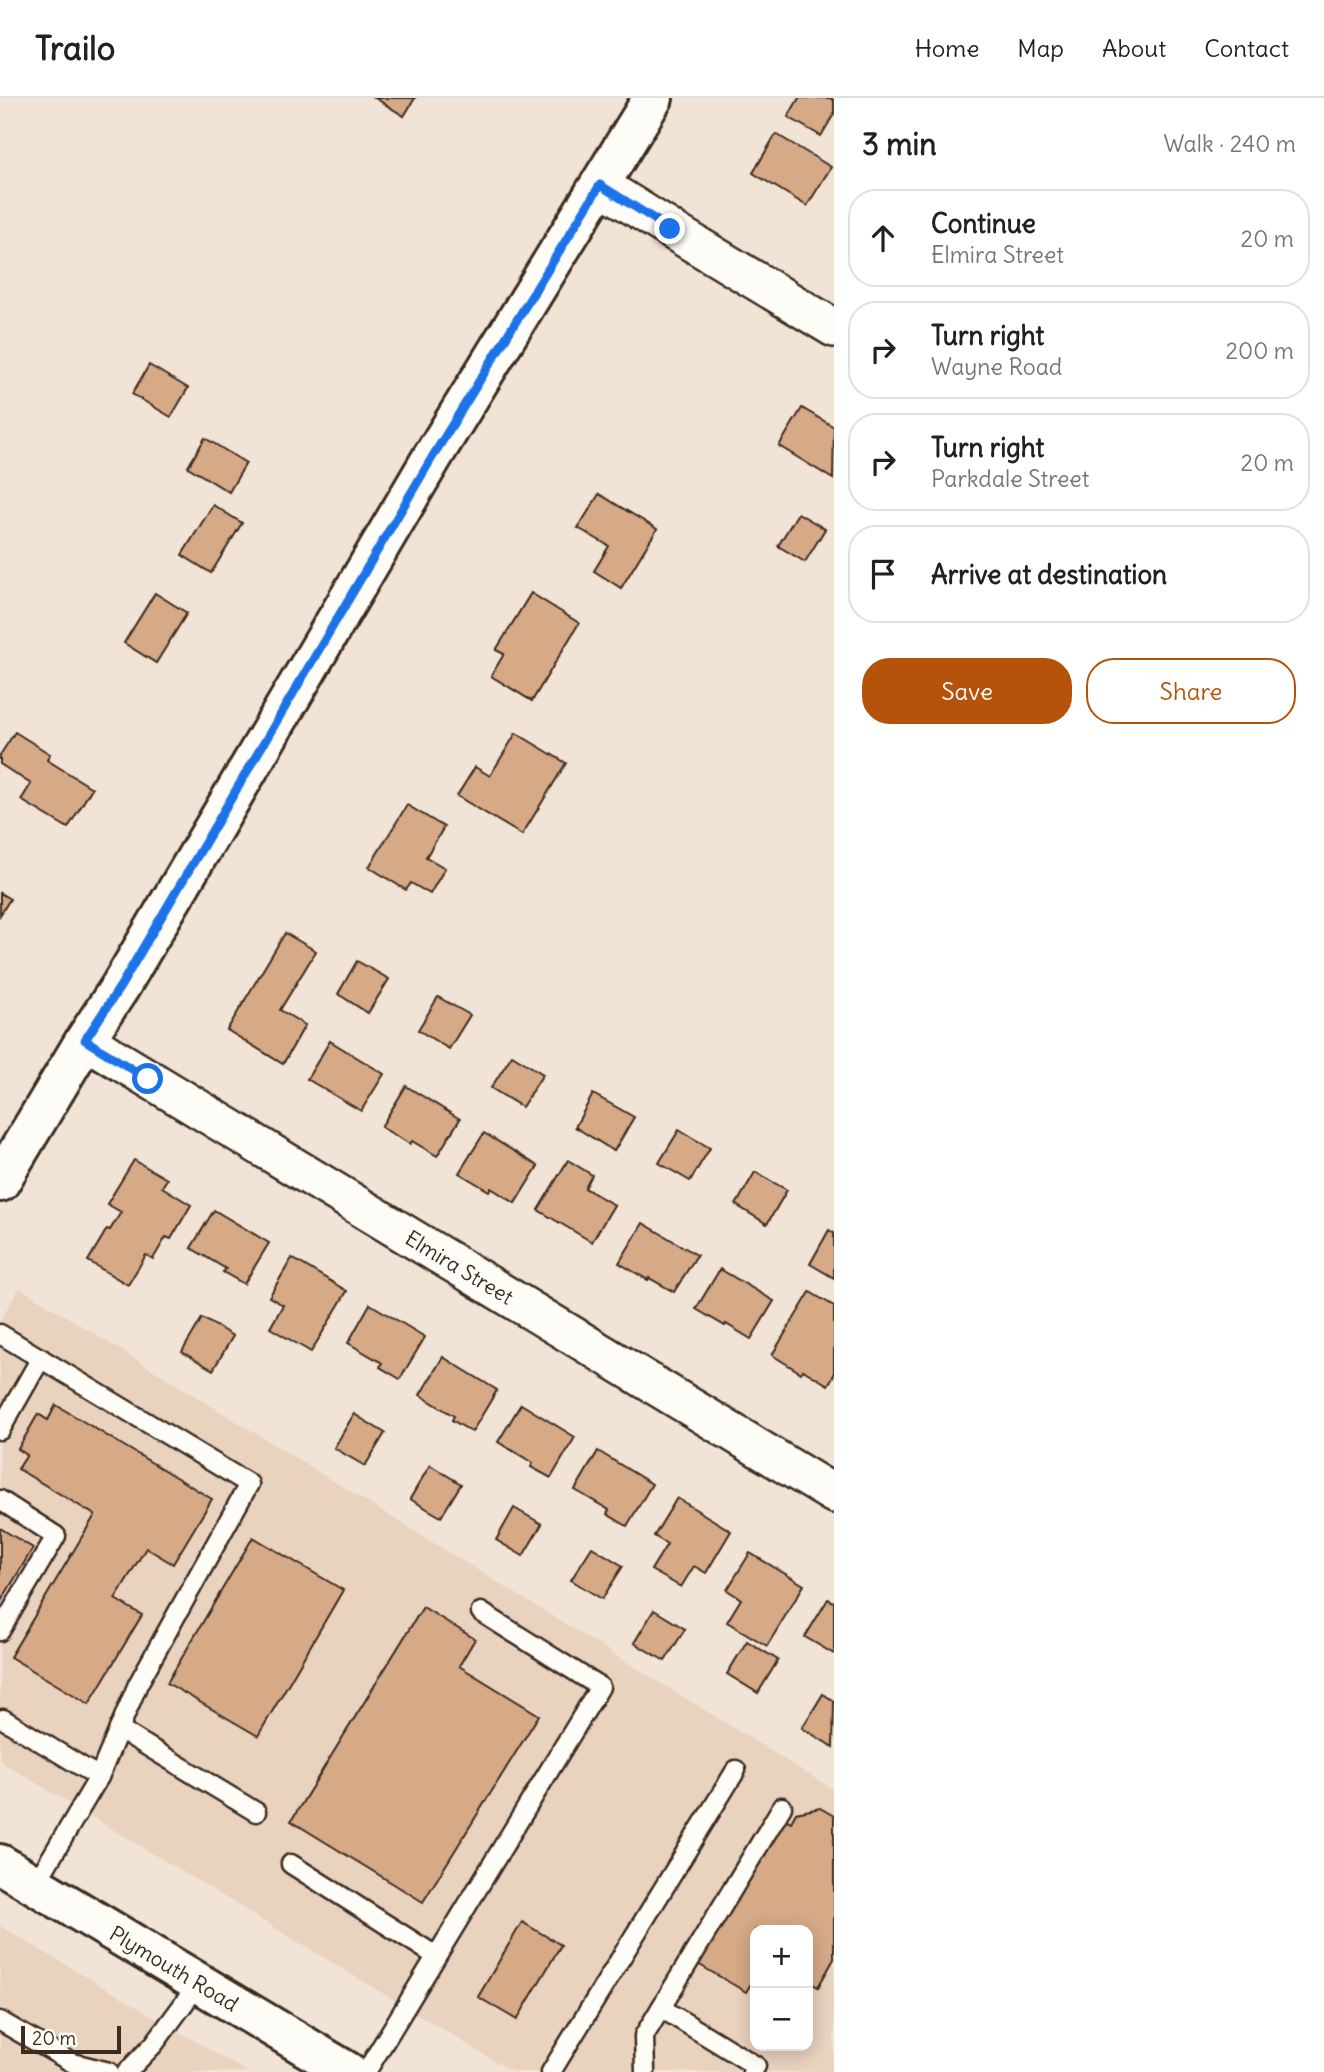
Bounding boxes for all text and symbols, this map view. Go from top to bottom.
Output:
text: Trailo [35,27,115,69]
text: Home [915,33,979,63]
text: Map [1017,33,1064,63]
text: About [1102,33,1166,63]
text: Contact [1204,33,1289,63]
text: 3 min [862,125,937,163]
text: Walk · 240 m [1163,129,1296,158]
text: Continue [931,207,1036,240]
route end [654,213,685,244]
icon: ahead [864,219,902,257]
text: 20 m [1241,224,1294,253]
text: Elmira Street [931,240,1064,269]
text: Turn right [931,319,1044,352]
icon: right [864,331,902,369]
text: 200 m [1225,336,1294,365]
text: Wayne Road [931,352,1062,381]
text: Turn right [931,431,1044,464]
icon: right [864,443,902,481]
text: 20 m [1241,448,1294,477]
text: Parkdale Street [931,464,1089,493]
icon: arrive [864,555,902,593]
text: Arrive at destination [931,558,1167,591]
button: Save [862,658,1072,724]
button: Share [1086,658,1296,724]
route start [132,1063,163,1094]
street label: Elmira Street [401,1224,519,1310]
street label: Plymouth Road [105,1919,244,2017]
map controls [750,1925,813,2051]
button: + [750,1925,813,1988]
button: − [750,1988,813,2051]
scale bar [21,2023,121,2055]
text: 20 m [32,2026,76,2050]

